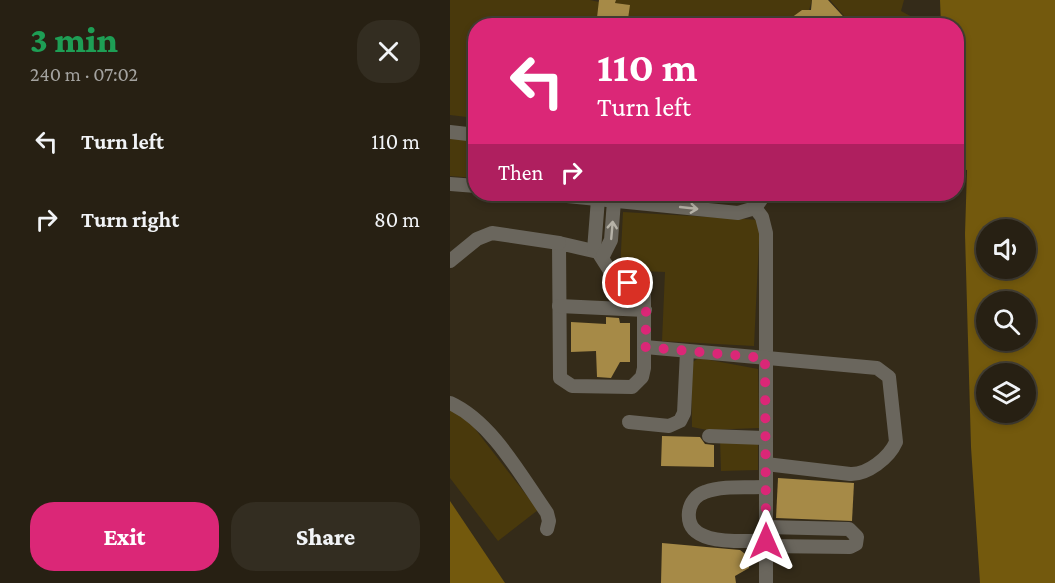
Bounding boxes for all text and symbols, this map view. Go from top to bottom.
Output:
text: 3 min [30,20,118,60]
button: close [357,20,420,83]
icon: left [498,42,576,120]
text: 110 m [597,43,698,90]
text: 240 m · 07:02 [30,63,138,85]
text: Turn left [597,92,691,122]
icon: left [30,125,63,158]
text: Turn left [81,129,164,154]
text: 110 m [371,129,420,154]
icon: right [555,156,588,189]
text: Then [498,160,543,185]
icon: right [30,203,63,236]
one-way arrow [678,203,698,214]
text: Turn right [81,207,179,232]
text: 80 m [374,207,420,232]
map controls [976,219,1036,423]
button: sound [976,219,1036,279]
one-way arrow [607,220,618,240]
pin [602,257,653,308]
icon: arrive [611,266,644,299]
button: search [976,291,1036,351]
button: layers [976,363,1036,423]
button: Exit [30,502,219,571]
button: Share [231,502,420,571]
position arrow [734,509,798,573]

